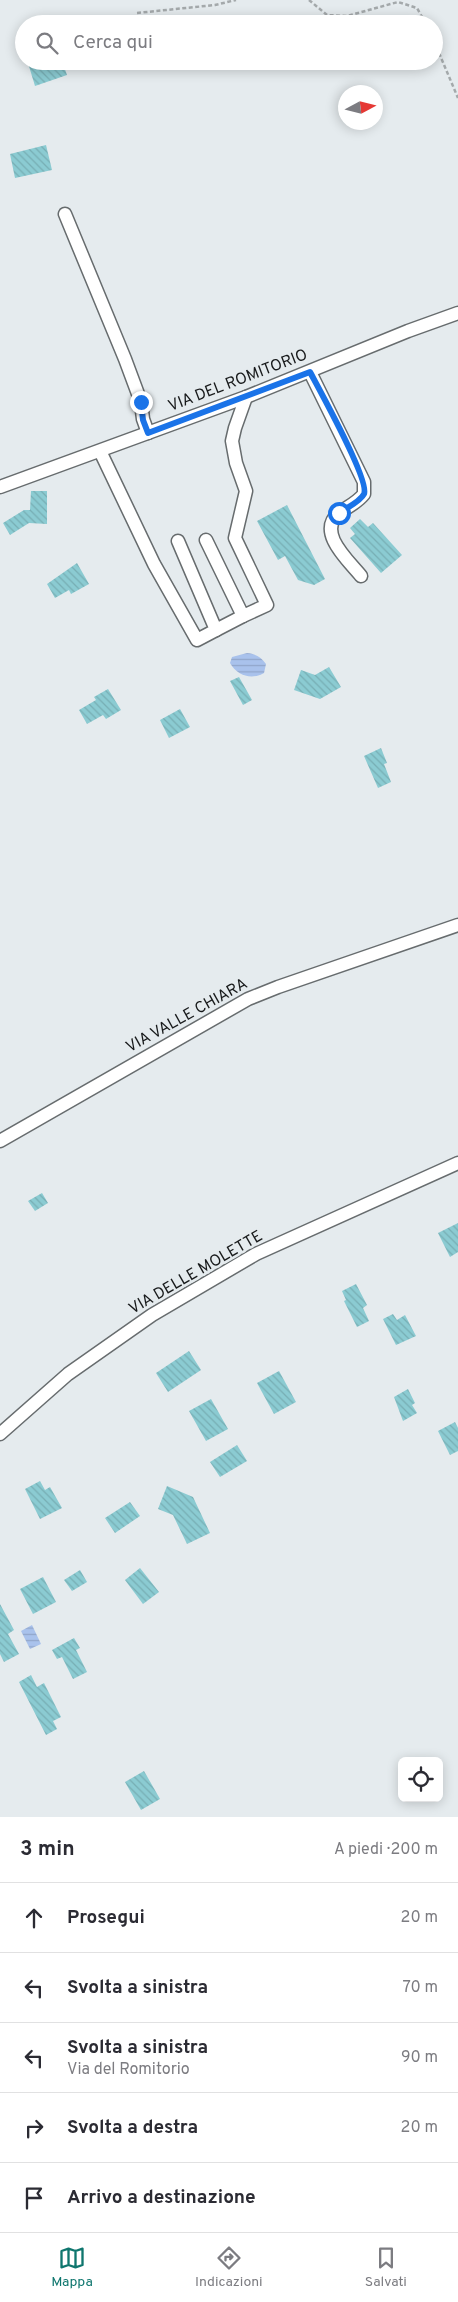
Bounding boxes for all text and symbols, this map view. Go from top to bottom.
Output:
search box [15,15,443,70]
icon: search [33,29,61,57]
text: Cerca qui [73,31,153,55]
north arrow [338,85,383,130]
street label: VIA DEL ROMITORIO [165,345,311,417]
route end [130,391,153,414]
route start [328,502,351,525]
street label: VIA VALLE CHIARA [123,974,251,1058]
street label: VIA DELLE MOLETTE [125,1226,267,1320]
map controls [398,1757,443,1802]
button: locate [398,1757,443,1802]
text: 3 min [20,1836,75,1863]
text: A piedi · 200 m [334,1840,438,1860]
icon: ahead [20,1904,48,1932]
text: Prosegui [67,1906,145,1930]
text: 20 m [401,1908,438,1928]
icon: left [20,1974,48,2002]
text: Svolta a sinistra [67,1976,208,2000]
text: 70 m [403,1978,438,1998]
text: Svolta a sinistra [67,2036,208,2060]
icon: left [20,2044,48,2072]
text: 90 m [401,2048,438,2068]
text: Via del Romitorio [67,2060,190,2080]
icon: right [20,2114,48,2142]
text: Svolta a destra [67,2116,198,2140]
text: 20 m [401,2118,438,2138]
icon: arrive [20,2184,48,2212]
text: Arrivo a destinazione [67,2186,256,2210]
tab: Mappa [51,2244,93,2291]
tab: Indicazioni [195,2244,263,2291]
tab: Salvati [365,2244,407,2291]

